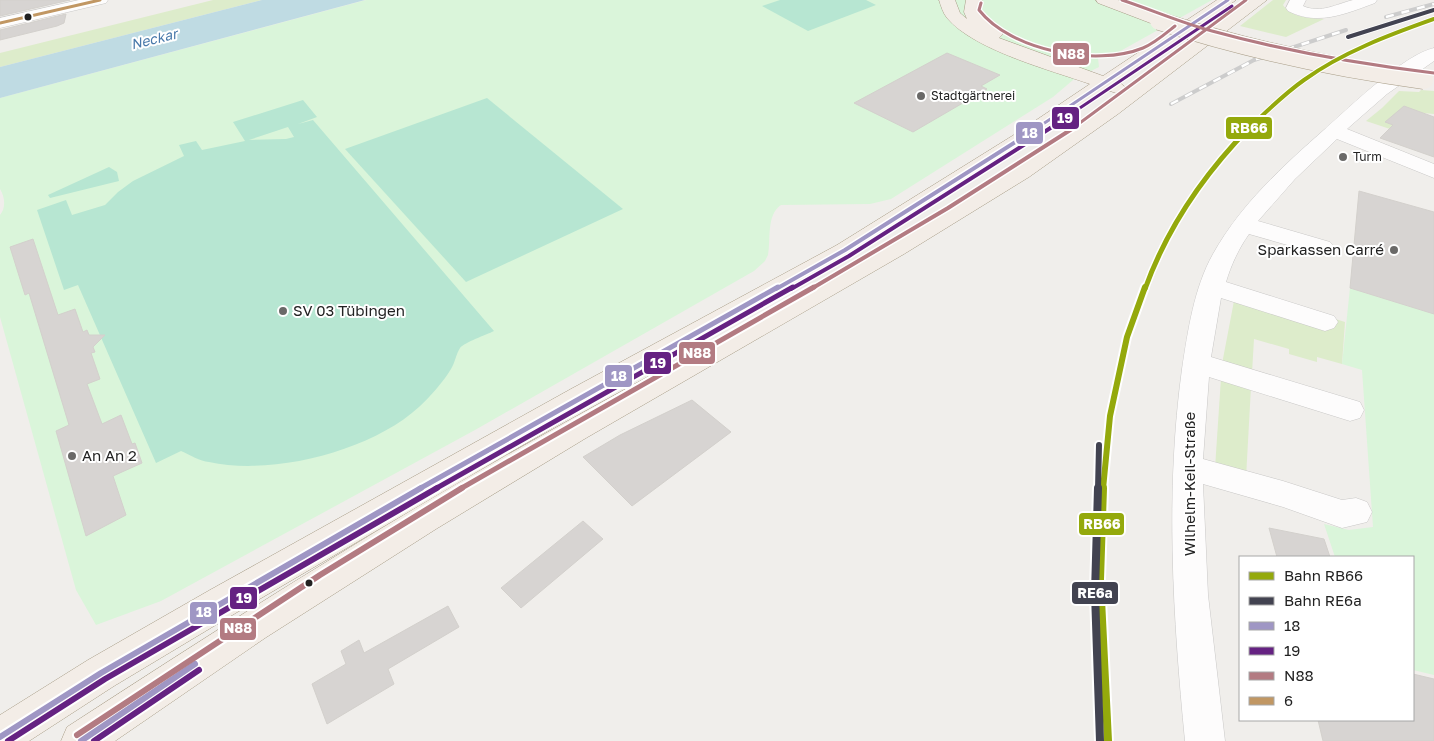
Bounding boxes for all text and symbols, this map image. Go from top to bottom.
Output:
unlabelled marker [23,12,33,22]
water label: Neckar [129,24,181,53]
line badge: N88 [1052,42,1090,66]
text: N88 [1057,45,1085,62]
place label: Stadtgärtnerei [931,88,1015,103]
marker: Stadtgärtnerei [915,90,927,102]
line badge: 19 [1051,106,1080,130]
text: 19 [1057,109,1073,126]
line badge: RB66 [1225,116,1273,140]
text: RB66 [1230,119,1268,136]
line badge: 18 [1015,121,1044,145]
text: 18 [1022,124,1038,141]
place label: Turm [1353,149,1382,164]
marker: Turm [1337,151,1349,163]
place label: Sparkassen Carré [1258,240,1384,258]
marker: Sparkassen Carré [1388,244,1400,256]
place label: SV 03 Tübingen [293,301,405,319]
marker: SV 03 Tübingen [277,305,289,317]
line badge: N88 [678,341,716,365]
text: N88 [683,344,711,361]
line badge: 19 [643,351,672,375]
text: 19 [650,354,666,371]
line badge: 18 [604,364,633,388]
text: 18 [611,367,627,384]
street label: Wilhelm-Keil-Straße [1180,411,1198,556]
place label: An An 2 [82,446,137,464]
marker: An An 2 [66,450,78,462]
line badge: RB66 [1078,512,1125,536]
text: RB66 [1083,515,1121,532]
legend [1239,556,1414,721]
text: Bahn RB66 [1284,566,1363,584]
unlabelled marker [304,578,314,588]
line badge: RE6a [1071,581,1119,605]
text: RE6a [1077,584,1113,601]
line badge: 19 [229,586,258,610]
text: 19 [236,589,252,606]
text: Bahn RE6a [1284,591,1362,609]
line badge: 18 [189,601,218,625]
text: 18 [196,603,212,620]
text: 18 [1284,616,1300,634]
line badge: N88 [219,617,257,641]
text: N88 [224,619,252,636]
text: 19 [1284,641,1300,659]
text: N88 [1284,666,1314,684]
text: 6 [1284,691,1293,709]

